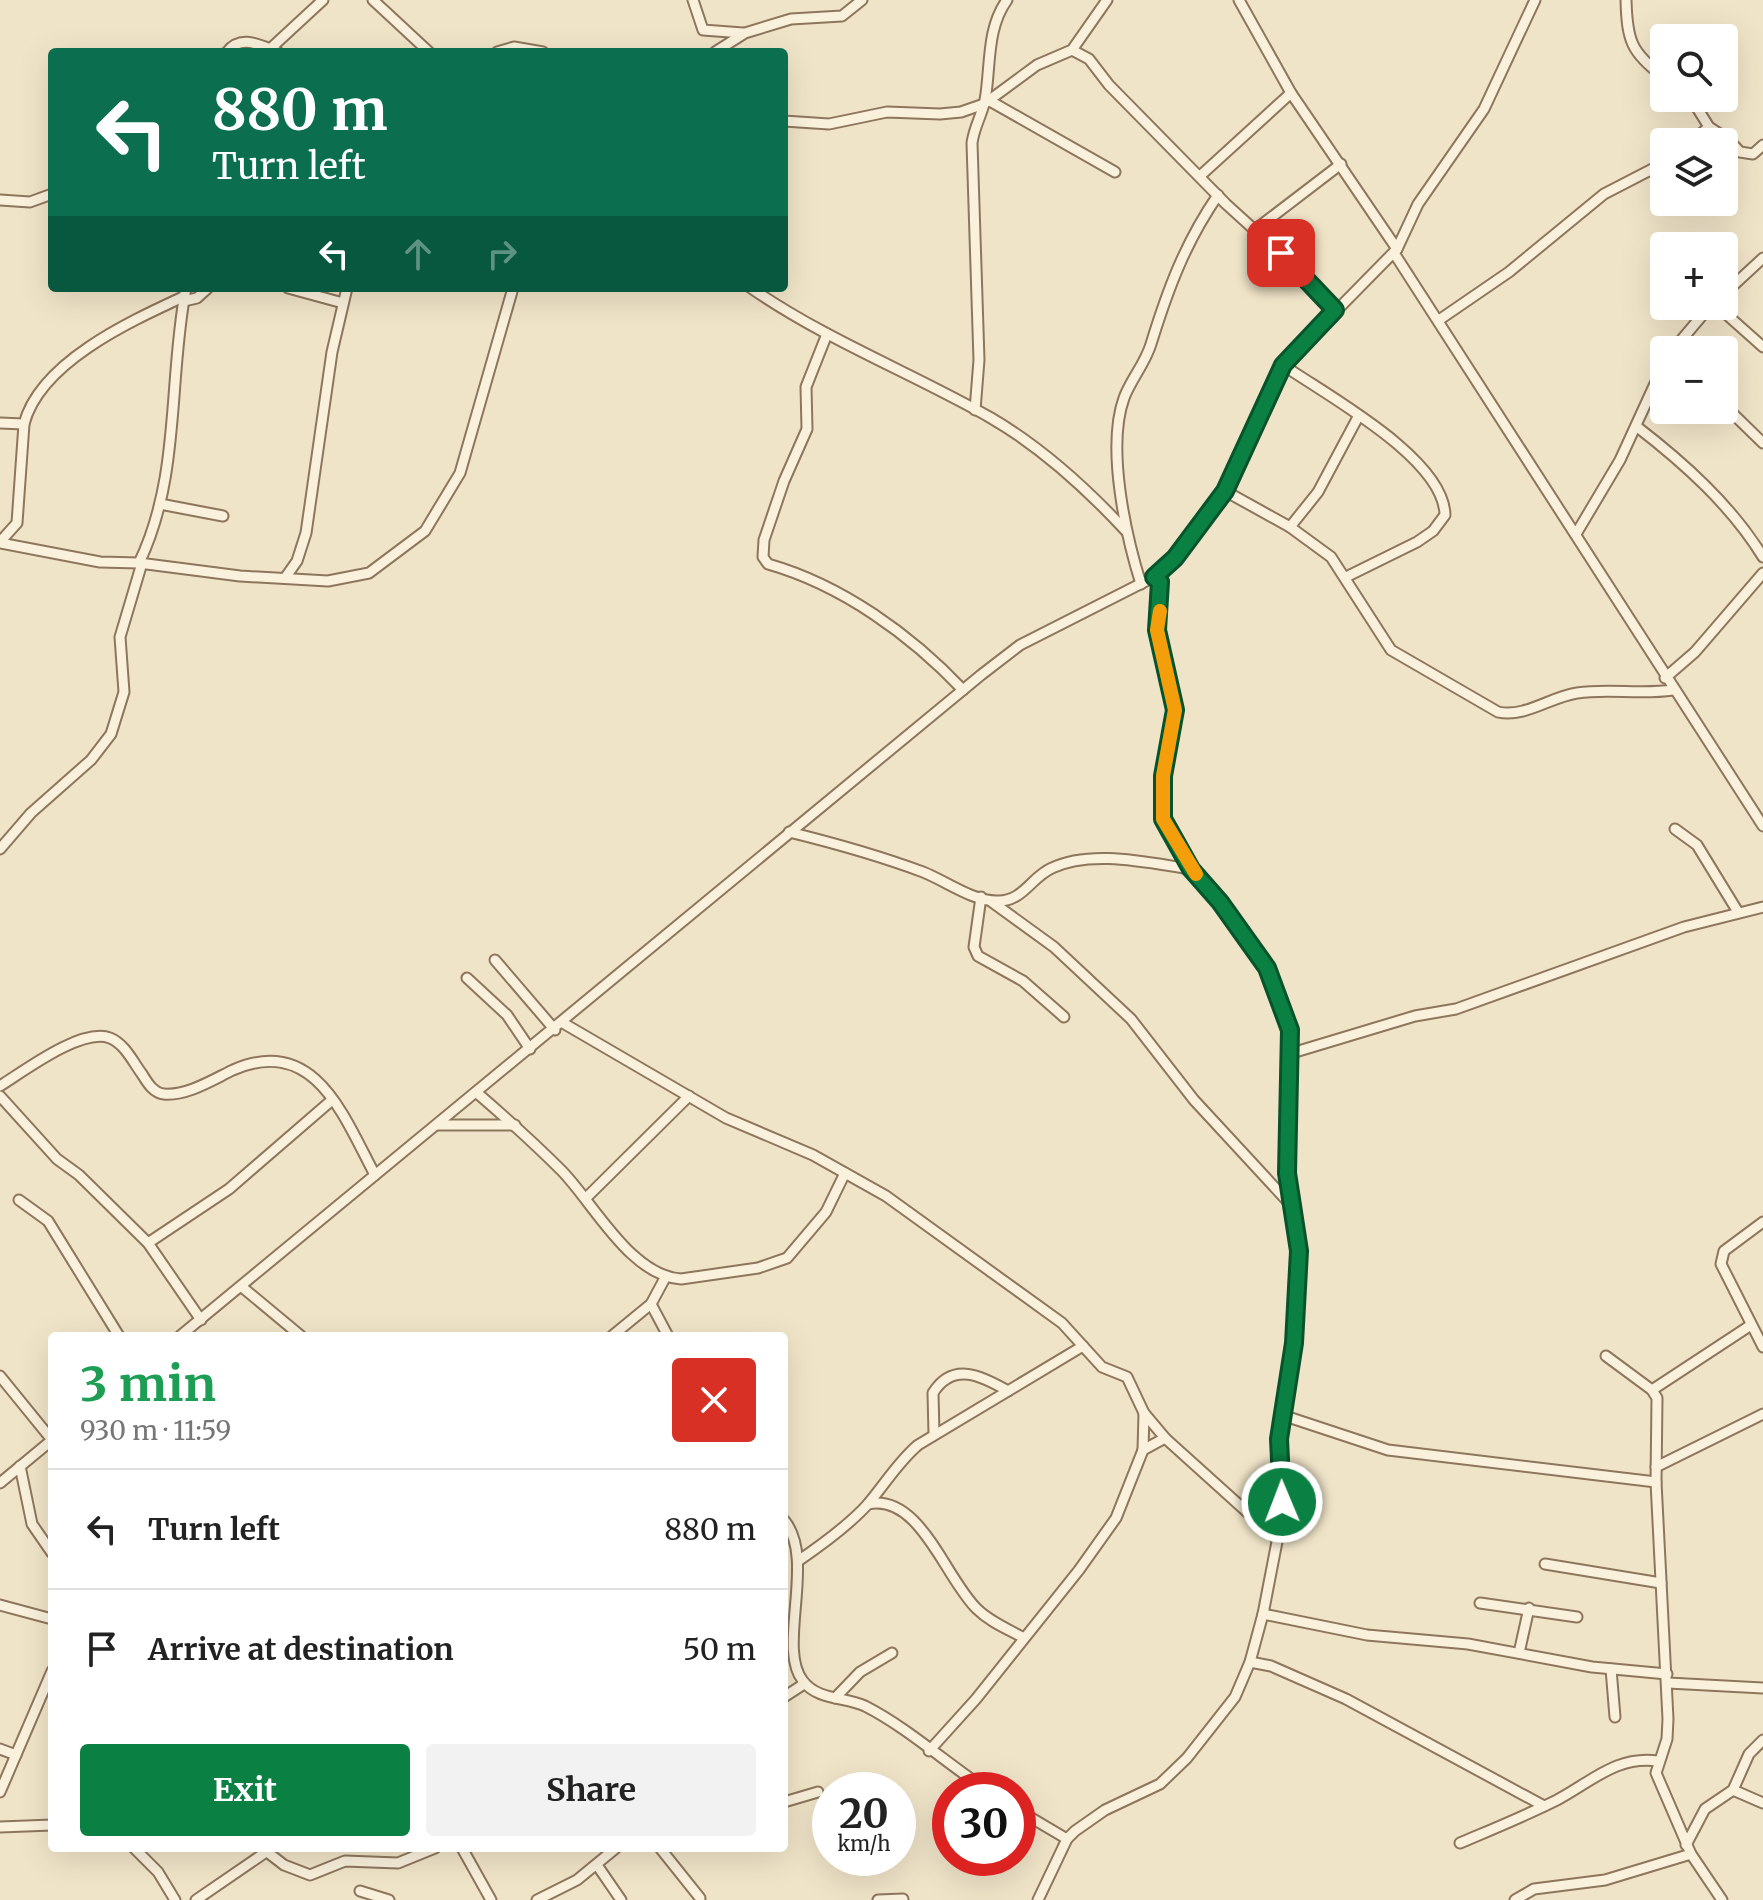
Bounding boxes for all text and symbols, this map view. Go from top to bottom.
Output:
map controls [1650,24,1738,424]
button: search [1650,24,1738,112]
text: 880 m [212,75,388,145]
icon: left [80,80,184,184]
button: layers [1650,128,1738,216]
text: Turn left [212,144,366,189]
pin [1247,219,1315,287]
icon: arrive [1259,231,1303,275]
icon: left [312,232,356,276]
icon: ahead [396,232,440,276]
icon: right [480,232,524,276]
button: + [1650,232,1738,320]
button: − [1650,336,1738,424]
text: 3 min [80,1354,216,1414]
button: close [672,1358,756,1442]
text: 930 m · 11:59 [80,1414,231,1447]
position arrow [1240,1460,1324,1544]
icon: left [80,1507,124,1551]
text: Turn left [148,1510,280,1548]
text: 880 m [664,1510,756,1548]
icon: arrive [80,1627,124,1671]
text: Arrive at destination [148,1630,454,1668]
text: 50 m [683,1630,756,1668]
button: Exit [80,1744,410,1836]
button: Share [426,1744,756,1836]
speed limit sign: 30 [932,1772,1036,1876]
text: 20 [839,1789,889,1839]
text: km/h [838,1831,890,1856]

